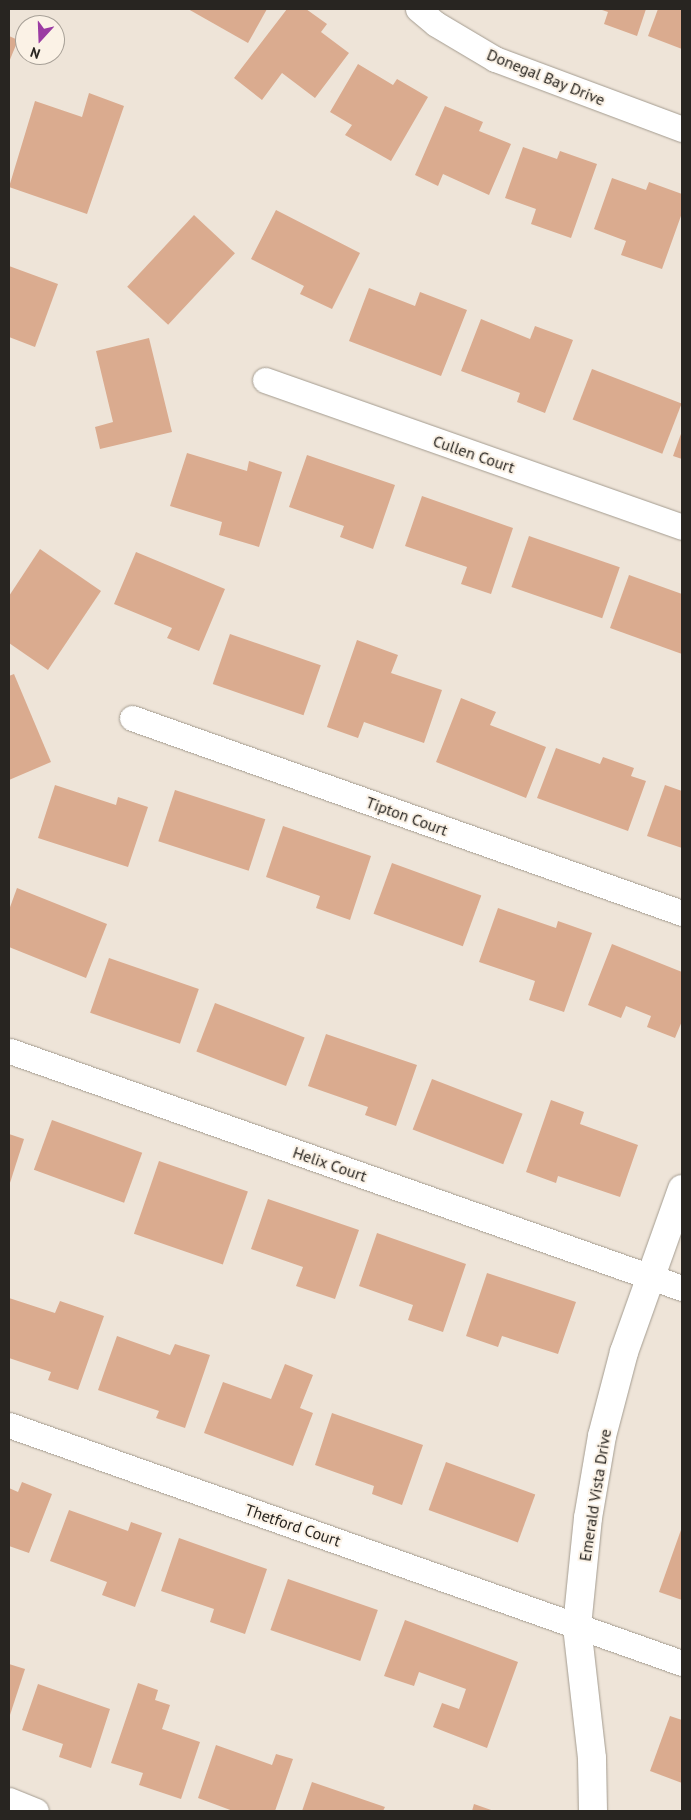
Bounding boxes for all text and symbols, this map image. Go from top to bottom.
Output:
north arrow [15,15,65,65]
text: N [28,43,43,63]
street label: Donegal Bay Drive [484,44,608,110]
street label: Cullen Court [431,431,517,477]
street label: Tipton Court [363,792,451,840]
street label: Helix Court [290,1142,370,1186]
street label: Emerald Vista Drive [575,1427,615,1563]
street label: Thetford Court [243,1500,343,1550]

